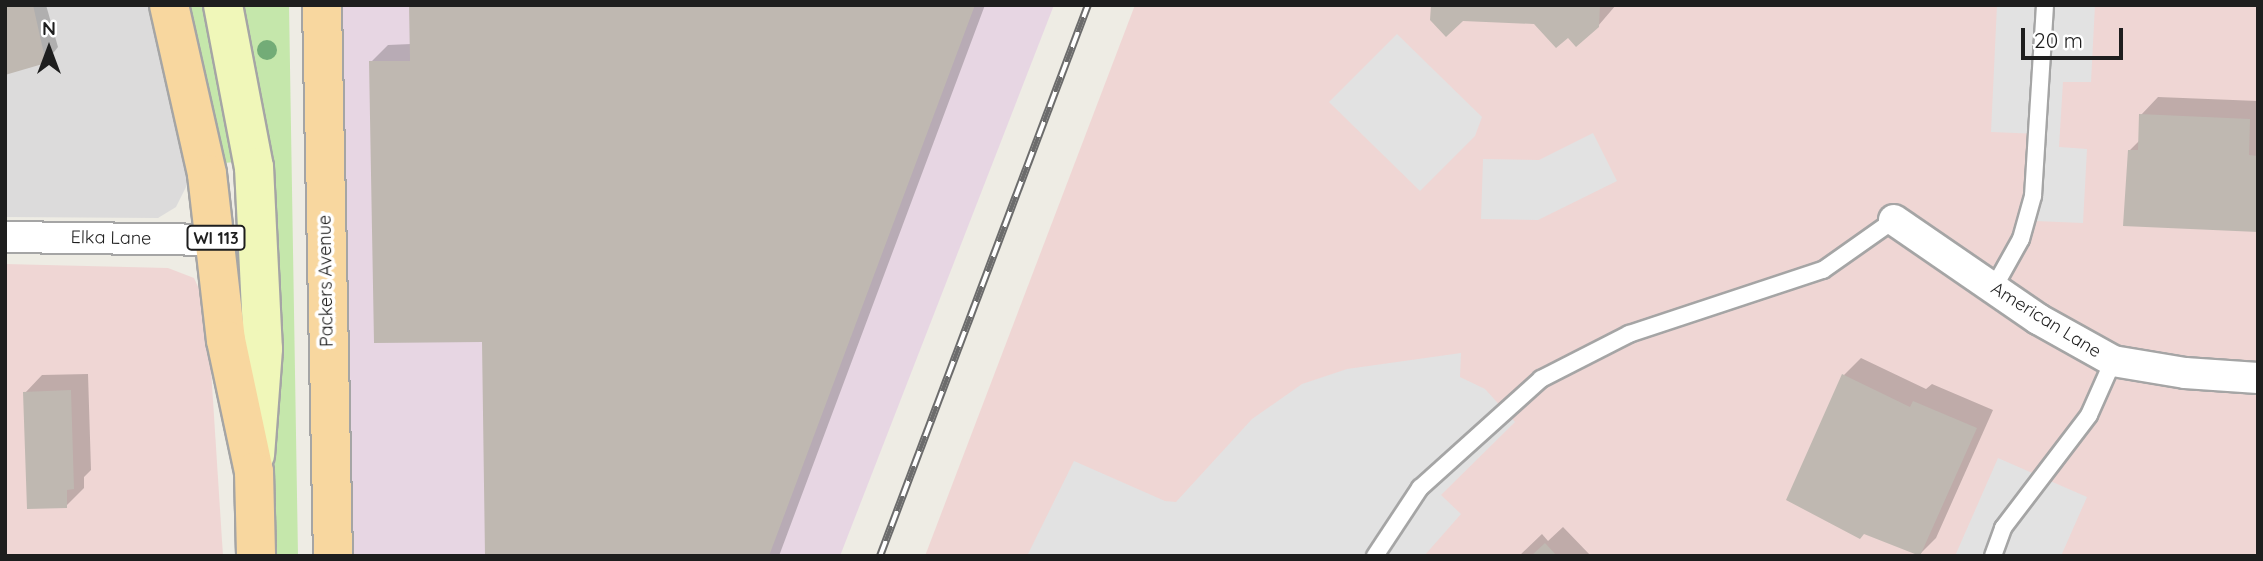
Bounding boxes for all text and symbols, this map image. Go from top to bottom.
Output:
north arrow [14,14,84,84]
scale bar [2025,14,2126,58]
text: N [42,16,56,40]
text: 20 m [2034,27,2083,53]
street label: Packers Avenue [314,215,338,347]
street label: Elka Lane [70,226,152,250]
road number: WI 113 [186,226,246,250]
street label: American Lane [1987,278,2105,362]

